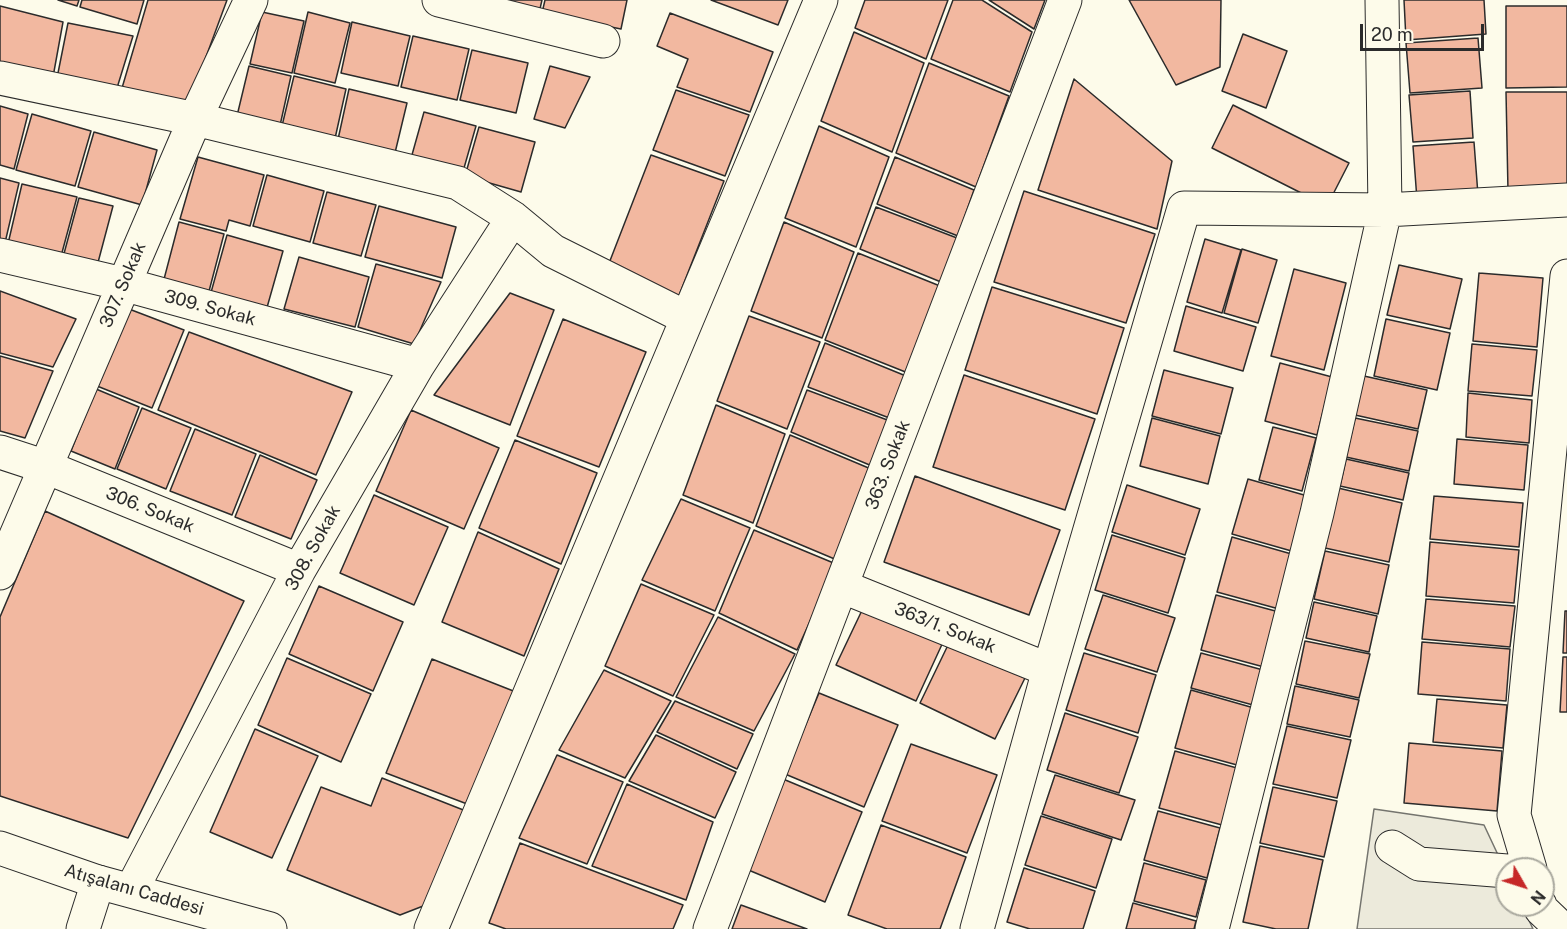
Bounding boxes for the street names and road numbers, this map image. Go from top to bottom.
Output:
street label: 307. Sokak [95,239,151,331]
street label: 309. Sokak [162,285,258,331]
street label: 363. Sokak [861,417,915,513]
street label: 306. Sokak [102,482,198,538]
street label: 308. Sokak [281,501,345,595]
street label: 363/1. Sokak [891,598,999,658]
street label: Atışalanı Caddesi [62,860,206,920]

